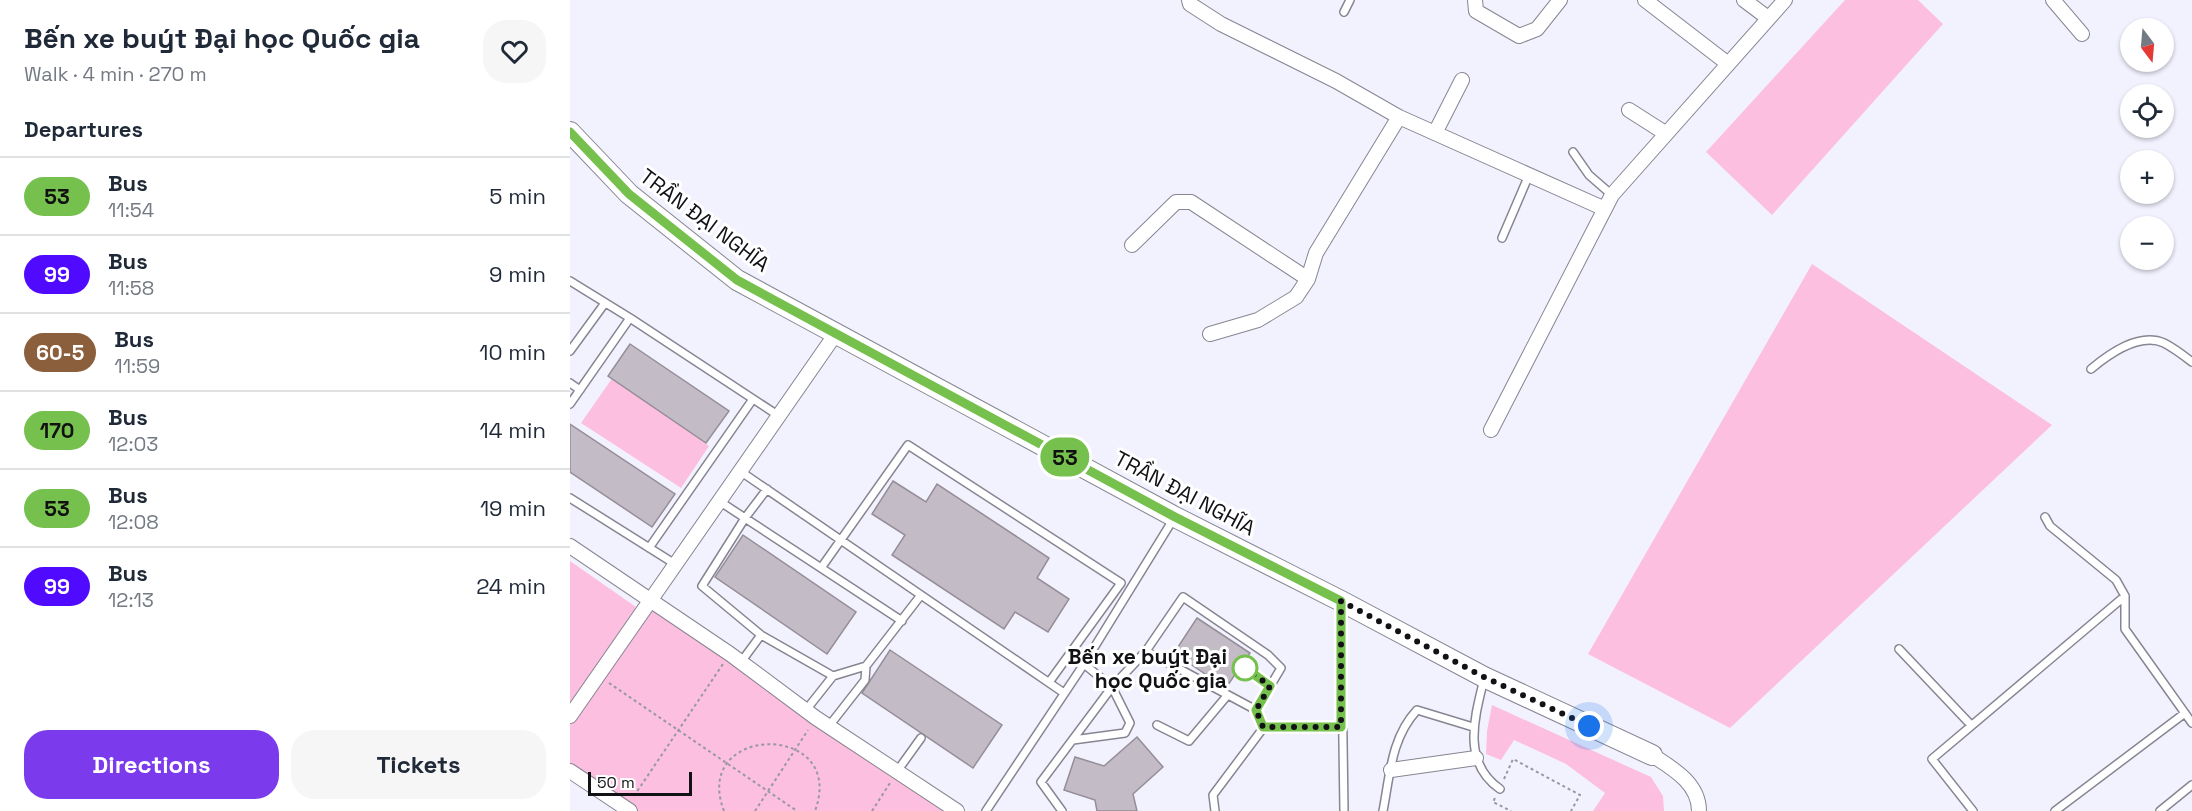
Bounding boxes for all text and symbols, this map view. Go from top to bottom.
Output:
north arrow [2120,18,2174,72]
map controls [2120,18,2174,270]
text: Bến xe buýt Đại học Quốc gia [24,20,420,56]
button: heart [483,20,546,83]
text: Walk · 4 min · 270 m [24,61,207,87]
button: locate [2120,84,2174,138]
text: Departures [24,115,143,143]
button: + [2120,150,2174,204]
street label: TRẦN ĐẠI NGHĨA [635,162,776,278]
text: Bus [108,169,148,197]
text: 5 min [489,182,546,210]
text: 53 [44,183,70,210]
text: 11:54 [108,197,154,223]
button: − [2120,216,2174,270]
text: Bus [108,247,148,275]
text: 9 min [489,260,546,288]
text: 99 [44,261,70,288]
text: 11:58 [108,275,154,301]
text: Bus [114,325,154,353]
text: 10 min [479,338,546,366]
text: 60-5 [36,339,84,366]
text: 11:59 [114,353,160,379]
text: Bus [108,403,148,431]
text: 14 min [480,416,546,444]
text: 170 [40,417,74,444]
text: 12:03 [108,431,158,457]
line badge: 53 [1038,438,1092,476]
text: 53 [1052,444,1078,471]
street label: TRẦN ĐẠI NGHĨA [1110,444,1260,541]
text: Bus [108,481,148,509]
text: 19 min [480,494,546,522]
text: 53 [44,495,70,522]
text: 12:08 [108,509,159,535]
text: Bus [108,559,148,587]
text: 24 min [476,572,546,600]
text: 99 [44,573,70,600]
text: 12:13 [108,587,154,613]
place label: Bến xe buýt Đại học Quốc gia [1068,643,1227,694]
marker: Bến xe buýt Đại học Quốc gia [1232,655,1258,681]
your location [1574,711,1604,741]
button: Directions [24,730,279,799]
button: Tickets [291,730,546,799]
scale bar [588,769,692,796]
text: 50 m [597,772,635,793]

